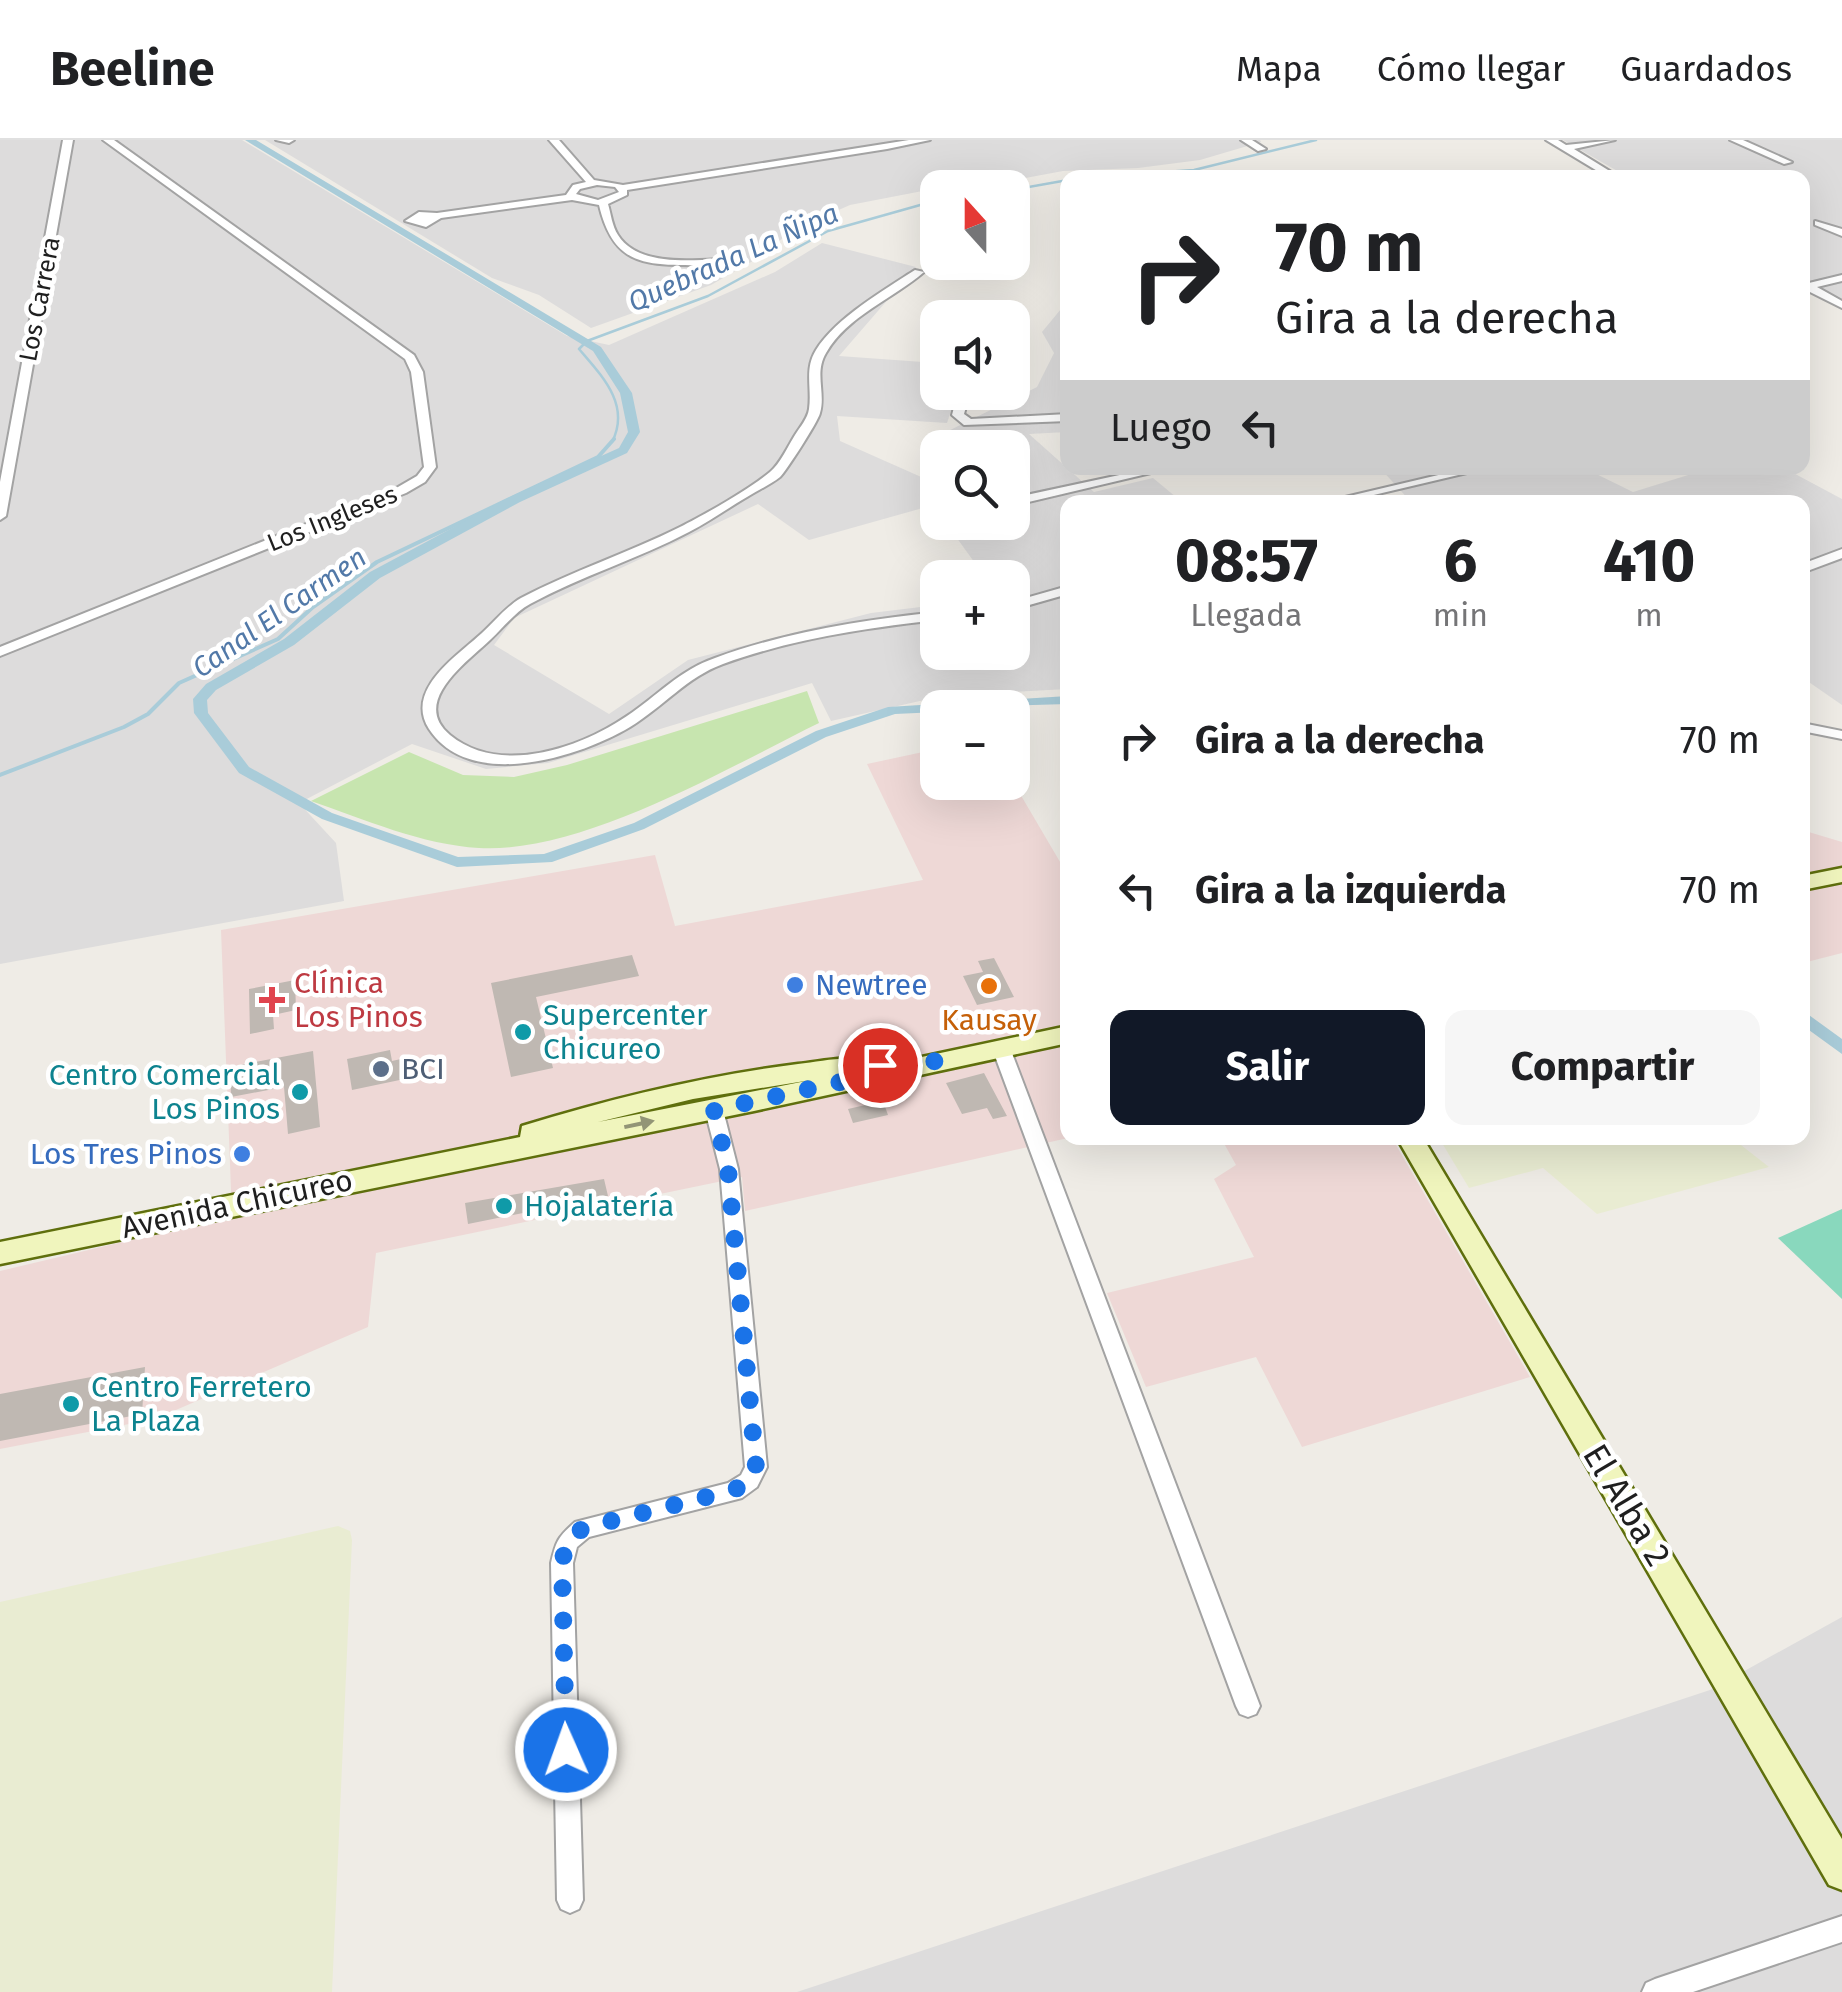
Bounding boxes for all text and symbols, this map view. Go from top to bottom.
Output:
text: Beeline [50,40,215,98]
text: Mapa [1236,48,1322,90]
text: Cómo llegar [1377,48,1565,90]
text: Guardados [1620,48,1792,90]
north arrow [920,170,1030,280]
map controls [920,170,1030,800]
water label: Quebrada La Ñipa [623,196,843,319]
text: 70 m [1275,206,1424,290]
icon: right [1110,210,1240,340]
street label: Los Carrera [13,234,67,364]
text: Gira a la derecha [1275,291,1618,345]
button: sound [920,300,1030,410]
icon: left [1233,400,1288,455]
text: Luego [1110,405,1213,451]
button: search [920,430,1030,540]
street label: Los Ingleses [263,479,402,559]
text: 08:57 [1175,525,1318,597]
text: 6 [1443,525,1477,597]
text: 410 [1603,525,1695,597]
water label: Canal El Carmen [186,540,372,685]
button: + [920,560,1030,670]
text: Llegada [1190,596,1303,634]
text: min [1433,596,1488,634]
text: m [1635,596,1663,634]
button: − [920,690,1030,800]
icon: right [1110,713,1165,768]
text: Gira a la derecha [1195,717,1485,763]
text: 70 m [1680,717,1760,763]
icon: left [1110,863,1165,918]
text: Gira a la izquierda [1195,867,1507,913]
text: 70 m [1680,867,1760,913]
place label: Clínica Los Pinos [294,965,423,1035]
place label: Newtree [815,967,928,1003]
marker: Newtree [784,974,806,996]
marker: Kausay [978,975,1000,997]
marker: Clínica Los Pinos [259,987,285,1013]
place label: Supercenter Chicureo [543,997,708,1067]
place label: Kausay [941,1002,1037,1038]
button: Salir [1110,1010,1425,1125]
button: Compartir [1445,1010,1760,1125]
marker: Supercenter Chicureo [512,1021,534,1043]
pin [838,1023,923,1108]
icon: arrive [853,1038,908,1093]
place label: BCI [401,1051,445,1087]
place label: Centro Comercial Los Pinos [49,1057,280,1127]
marker: BCI [370,1058,392,1080]
marker: Centro Comercial Los Pinos [289,1081,311,1103]
one-way arrow [624,1116,655,1132]
place label: Los Tres Pinos [30,1136,222,1172]
marker: Los Tres Pinos [231,1143,253,1165]
street label: Avenida Chicureo [118,1162,356,1246]
place label: Hojalatería [524,1188,674,1224]
marker: Hojalatería [493,1195,515,1217]
place label: Centro Ferretero La Plaza [91,1369,312,1439]
marker: Centro Ferretero La Plaza [60,1393,82,1415]
street label: El Alba 2 [1574,1437,1680,1573]
position arrow [514,1698,618,1802]

